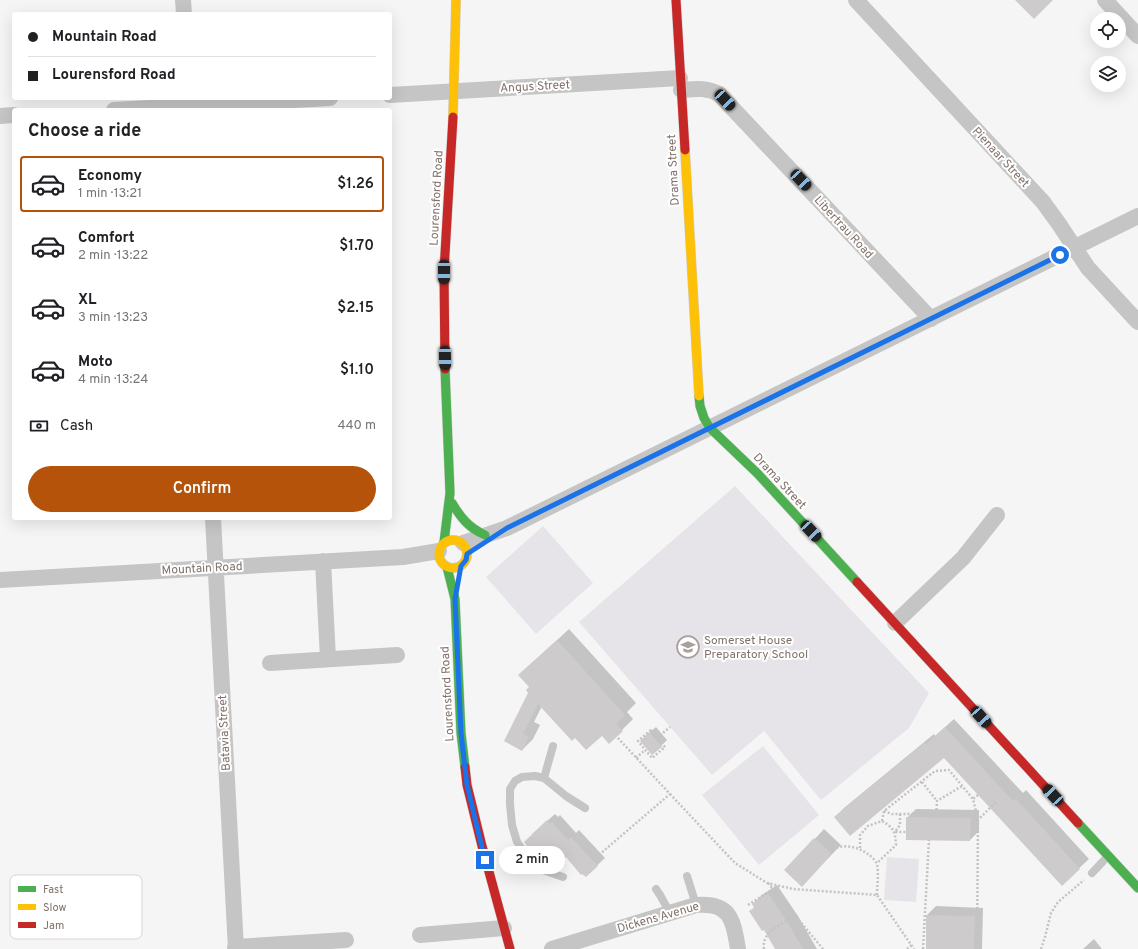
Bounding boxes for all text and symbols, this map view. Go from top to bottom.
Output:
map controls [1090,12,1126,92]
button: locate [1090,12,1126,48]
text: Mountain Road [52,28,157,47]
button: layers [1090,56,1126,92]
text: Lourensford Road [52,66,176,85]
street label: Angus Street [500,77,570,97]
car [712,87,738,113]
text: Choose a ride [28,120,141,143]
street label: Pienaar Street [968,124,1033,191]
street label: Drama Street [664,134,684,206]
street label: Lourensford Road [427,150,447,246]
icon: car [30,166,66,202]
text: Economy [78,167,142,186]
car [788,167,814,193]
text: $1.26 [337,175,374,194]
text: 1 min · 13:21 [78,186,142,202]
street label: Libertrau Road [810,193,876,262]
icon: car [30,228,66,264]
text: Comfort [78,229,135,248]
text: $1.70 [339,237,374,256]
route start [1051,246,1069,264]
text: 2 min · 13:22 [78,248,148,264]
car [438,260,450,284]
icon: car [30,290,66,326]
text: XL [78,291,96,310]
text: $2.15 [337,299,374,318]
text: 3 min · 13:23 [78,310,148,326]
car [439,346,451,370]
icon: car [30,352,66,388]
text: Moto [78,353,113,372]
text: $1.10 [340,361,374,380]
text: 4 min · 13:24 [78,372,148,388]
icon: cash [28,415,50,437]
text: Cash [60,417,93,436]
text: 440 m [337,418,376,434]
street label: Drama Street [749,450,810,513]
button: Confirm [28,466,376,512]
car [798,518,824,544]
street label: Mountain Road [161,559,243,579]
place label: Somerset House Preparatory School [704,633,808,663]
school or university icon: Somerset House Preparatory School [675,634,701,660]
street label: Lourensford Road [438,646,458,742]
street label: Batavia Street [215,694,235,771]
car [969,704,993,730]
car [1040,782,1066,808]
callout: 2 min [499,846,565,874]
route end [476,851,494,869]
text: 2 min [515,852,549,868]
legend [10,875,142,939]
text: Fast [43,883,63,897]
street label: Dickens Avenue [615,899,701,937]
text: Slow [43,901,66,915]
text: Jam [43,919,64,933]

